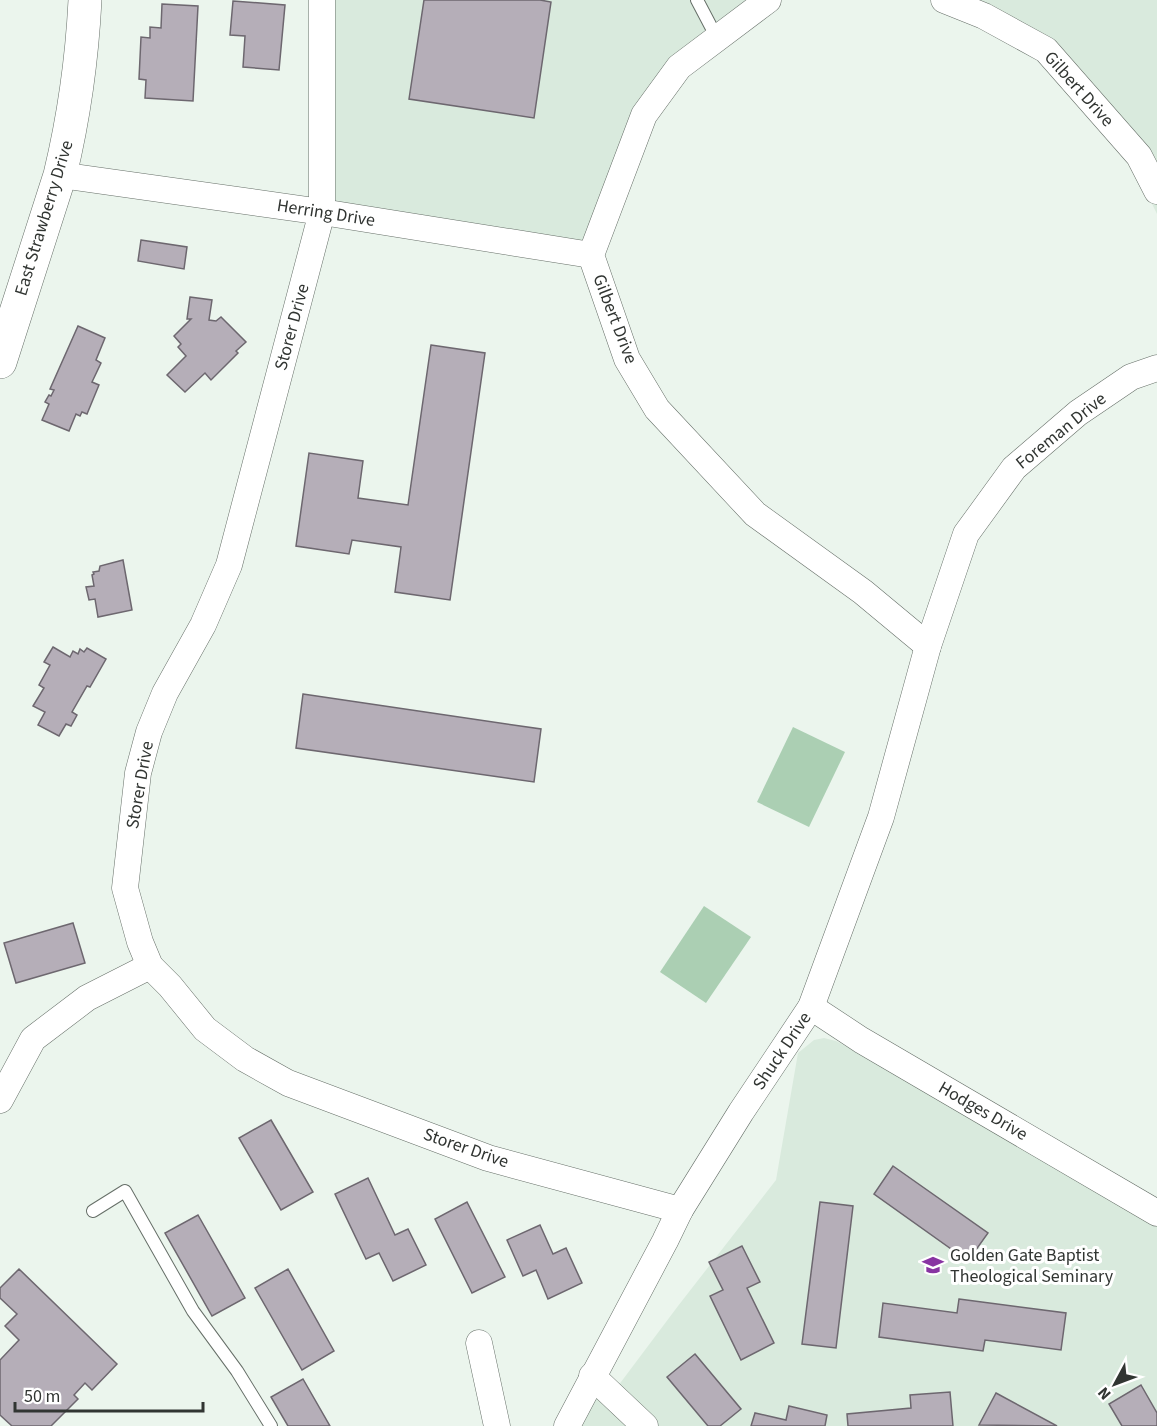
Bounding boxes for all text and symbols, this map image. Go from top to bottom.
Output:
street label: Gilbert Drive [1038,46,1120,132]
street label: East Strawberry Drive [8,137,80,299]
street label: Herring Drive [275,193,377,233]
street label: Gilbert Drive [586,271,644,367]
street label: Storer Drive [268,281,316,373]
street label: Foreman Drive [1010,387,1112,475]
street label: Storer Drive [120,739,160,831]
street label: Shuck Drive [747,1007,817,1095]
street label: Hodges Drive [934,1075,1032,1147]
street label: Storer Drive [420,1122,512,1174]
place label: Golden Gate Baptist Theological Seminary [950,1243,1114,1289]
school or university icon: Golden Gate Baptist Theological Seminary [921,1253,945,1277]
north arrow [1085,1354,1145,1414]
scale bar [15,1375,202,1413]
text: N [1093,1382,1116,1404]
text: 50 m [24,1384,60,1409]

